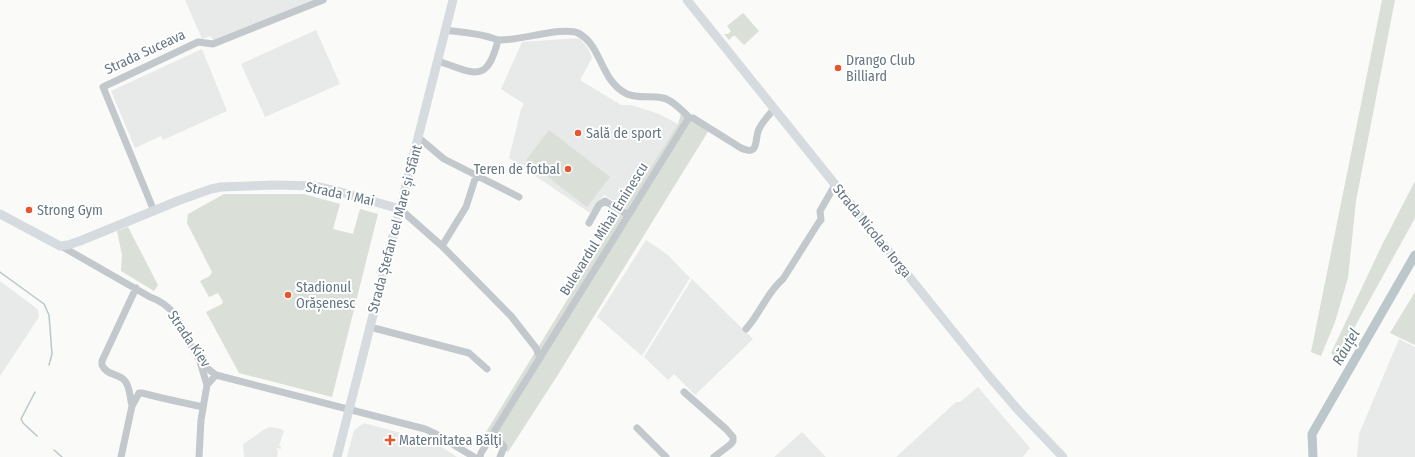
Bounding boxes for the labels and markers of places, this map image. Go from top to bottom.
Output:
place label: Drango Club Billiard [846,52,915,85]
marker: Drango Club Billiard [833,63,843,73]
place label: Sală de sport [586,125,662,142]
marker: Sală de sport [573,128,583,138]
place label: Teren de fotbal [474,161,560,178]
marker: Teren de fotbal [563,164,573,174]
place label: Strong Gym [37,202,103,219]
marker: Strong Gym [24,205,34,215]
place label: Stadionul Orășenesc [296,279,355,313]
marker: Stadionul Orășenesc [283,290,293,300]
place label: Maternitatea Bălţi [399,432,502,449]
marker: Maternitatea Bălţi [384,434,396,446]

